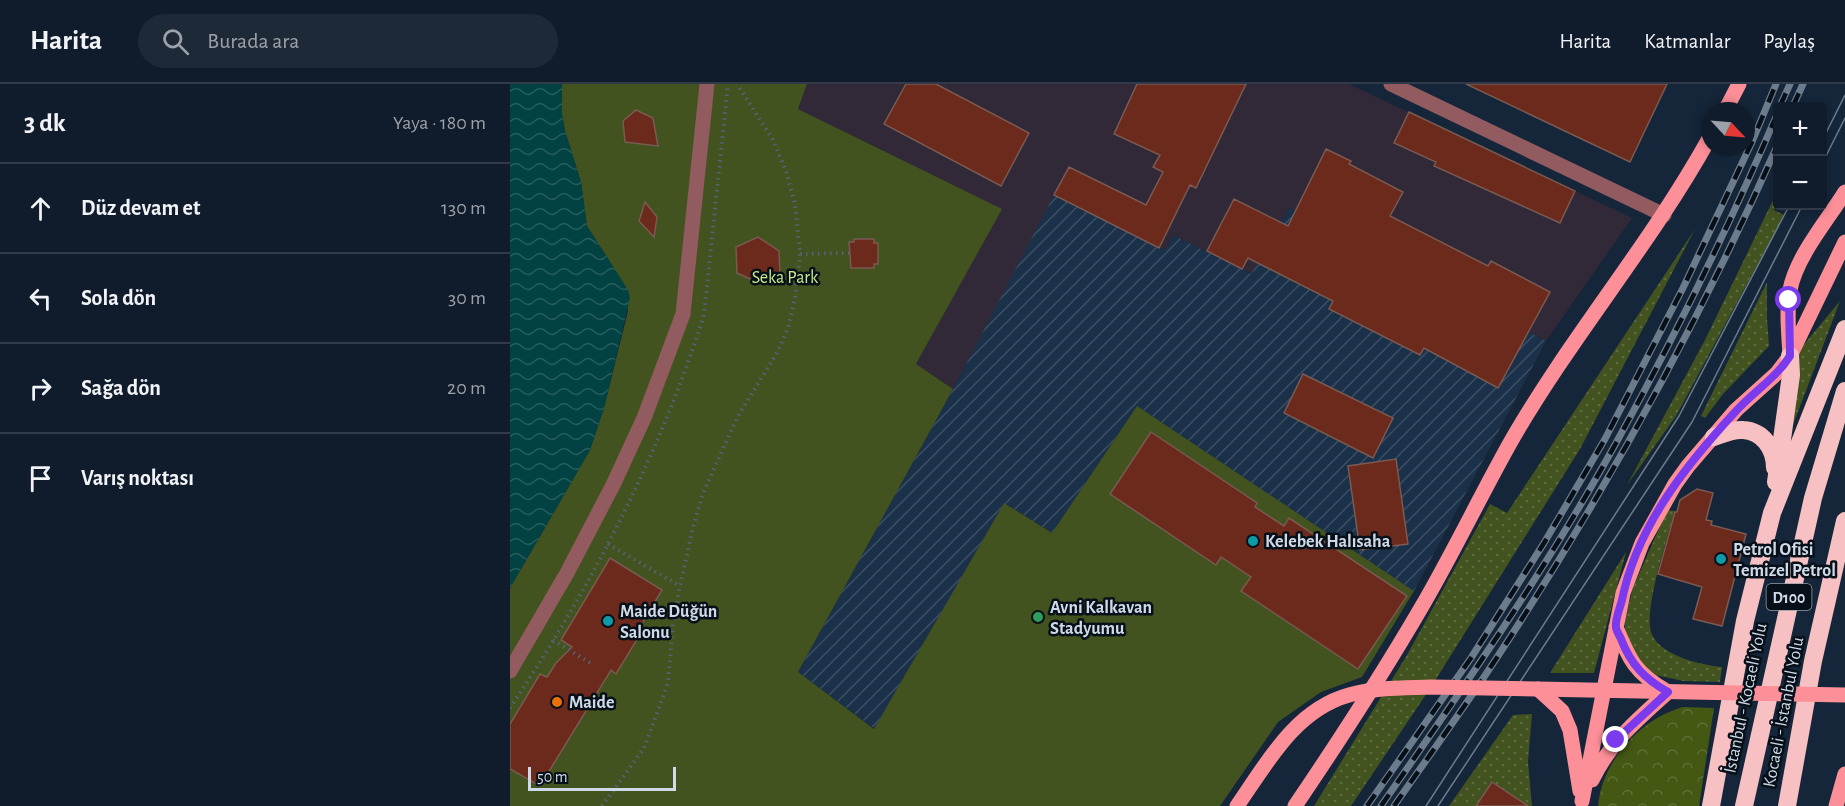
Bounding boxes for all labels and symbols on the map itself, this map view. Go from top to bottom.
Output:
north arrow [1701,102,1755,156]
park label: Seka Park [752,269,819,287]
route start [1775,286,1801,312]
place label: Kelebek Halısaha [1265,533,1391,551]
marker: Kelebek Halısaha [1246,534,1260,548]
place label: Petrol Ofisi Temizel Petrol [1733,541,1836,580]
marker: Petrol Ofisi Temizel Petrol [1714,552,1728,566]
road number: D100 [1766,584,1812,610]
place label: Avni Kalkavan Stadyumu [1050,599,1152,638]
place label: Maide Düğün Salonu [620,603,717,642]
marker: Avni Kalkavan Stadyumu [1031,610,1045,624]
marker: Maide Düğün Salonu [601,614,615,628]
street label: İstanbul - Kocaeli Yolu [1719,621,1771,775]
street label: Kocaeli - İstanbul Yolu [1759,635,1807,789]
place label: Maide [569,694,615,712]
marker: Maide [550,695,564,709]
route end [1602,726,1628,752]
scale bar [528,764,676,792]

